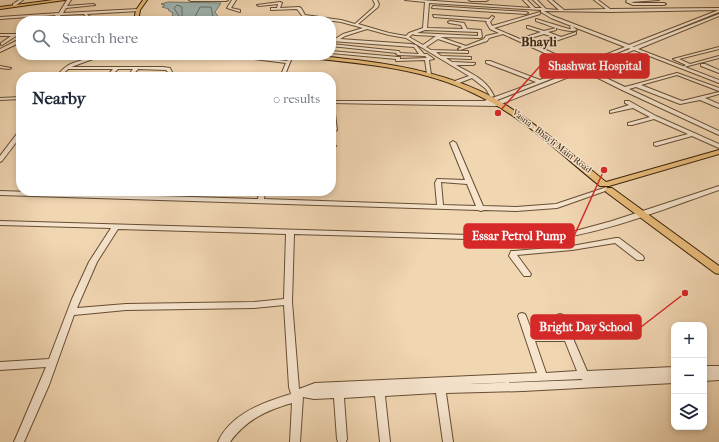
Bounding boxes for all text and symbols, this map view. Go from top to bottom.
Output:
search box [16,16,336,60]
icon: search [30,27,52,49]
text: Search here [62,29,138,47]
district label: Bhayli [521,34,557,50]
callout: Shashwat Hospital [540,54,649,78]
text: Shashwat Hospital [548,59,642,74]
text: Nearby [32,88,86,108]
text: 0 results [273,91,320,106]
street label: Vasna - Bhayli Main Road [510,106,594,175]
callout: Essar Petrol Pump [464,224,574,248]
text: Essar Petrol Pump [472,229,567,244]
callout: Bright Day School [531,315,641,339]
text: Bright Day School [539,320,633,335]
map controls [671,322,707,430]
button: + [671,322,707,358]
button: − [671,358,707,394]
button: layers [671,394,707,430]

